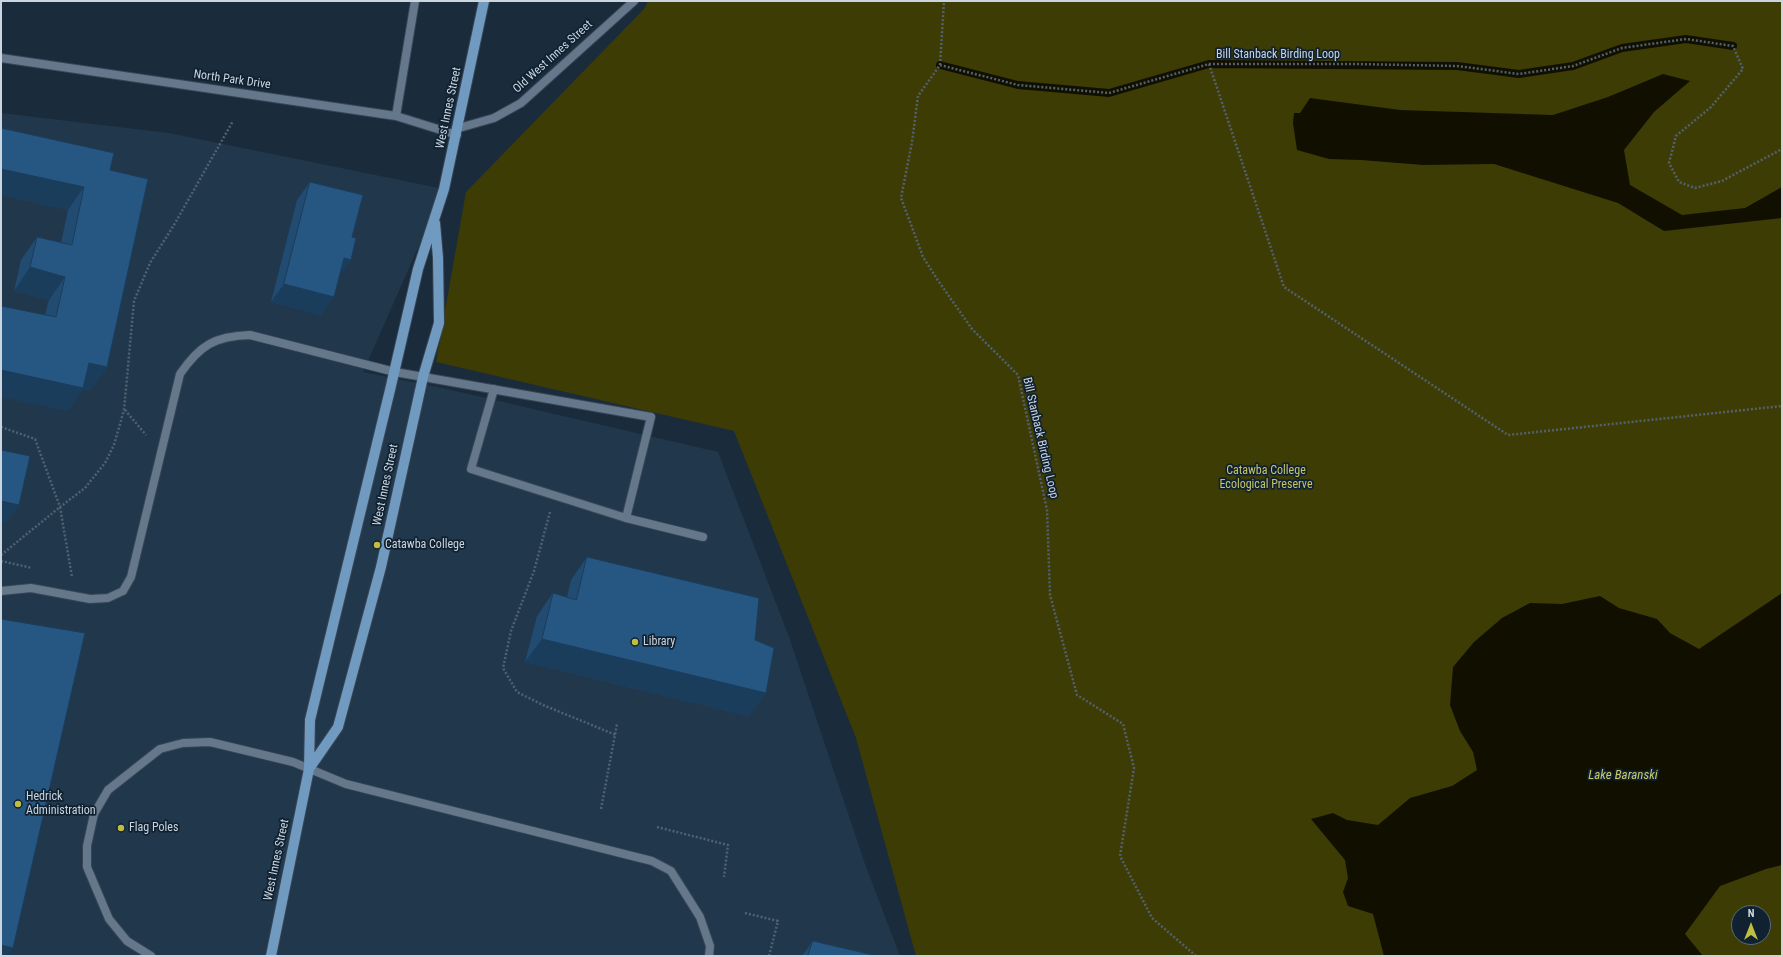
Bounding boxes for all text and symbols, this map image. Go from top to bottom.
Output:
street label: Old West Innes Street [510,18,596,96]
street label: Bill Stanback Birding Loop [1216,48,1340,62]
street label: West Innes Street [433,66,465,150]
street label: North Park Drive [193,67,271,93]
street label: Bill Stanback Birding Loop [1019,376,1061,500]
street label: West Innes Street [370,443,402,527]
park label: Catawba College Ecological Preserve [1219,464,1313,492]
place label: Catawba College [385,538,465,552]
marker: Catawba College [372,540,382,550]
place label: Library [643,635,675,649]
marker: Library [630,637,640,647]
water label: Lake Baranski [1588,768,1658,784]
place label: Hedrick Administration [26,790,96,818]
marker: Hedrick Administration [13,799,23,809]
street label: West Innes Street [261,818,293,902]
place label: Flag Poles [129,821,178,835]
marker: Flag Poles [116,823,126,833]
north arrow [1731,905,1771,945]
text: N [1748,907,1754,920]

